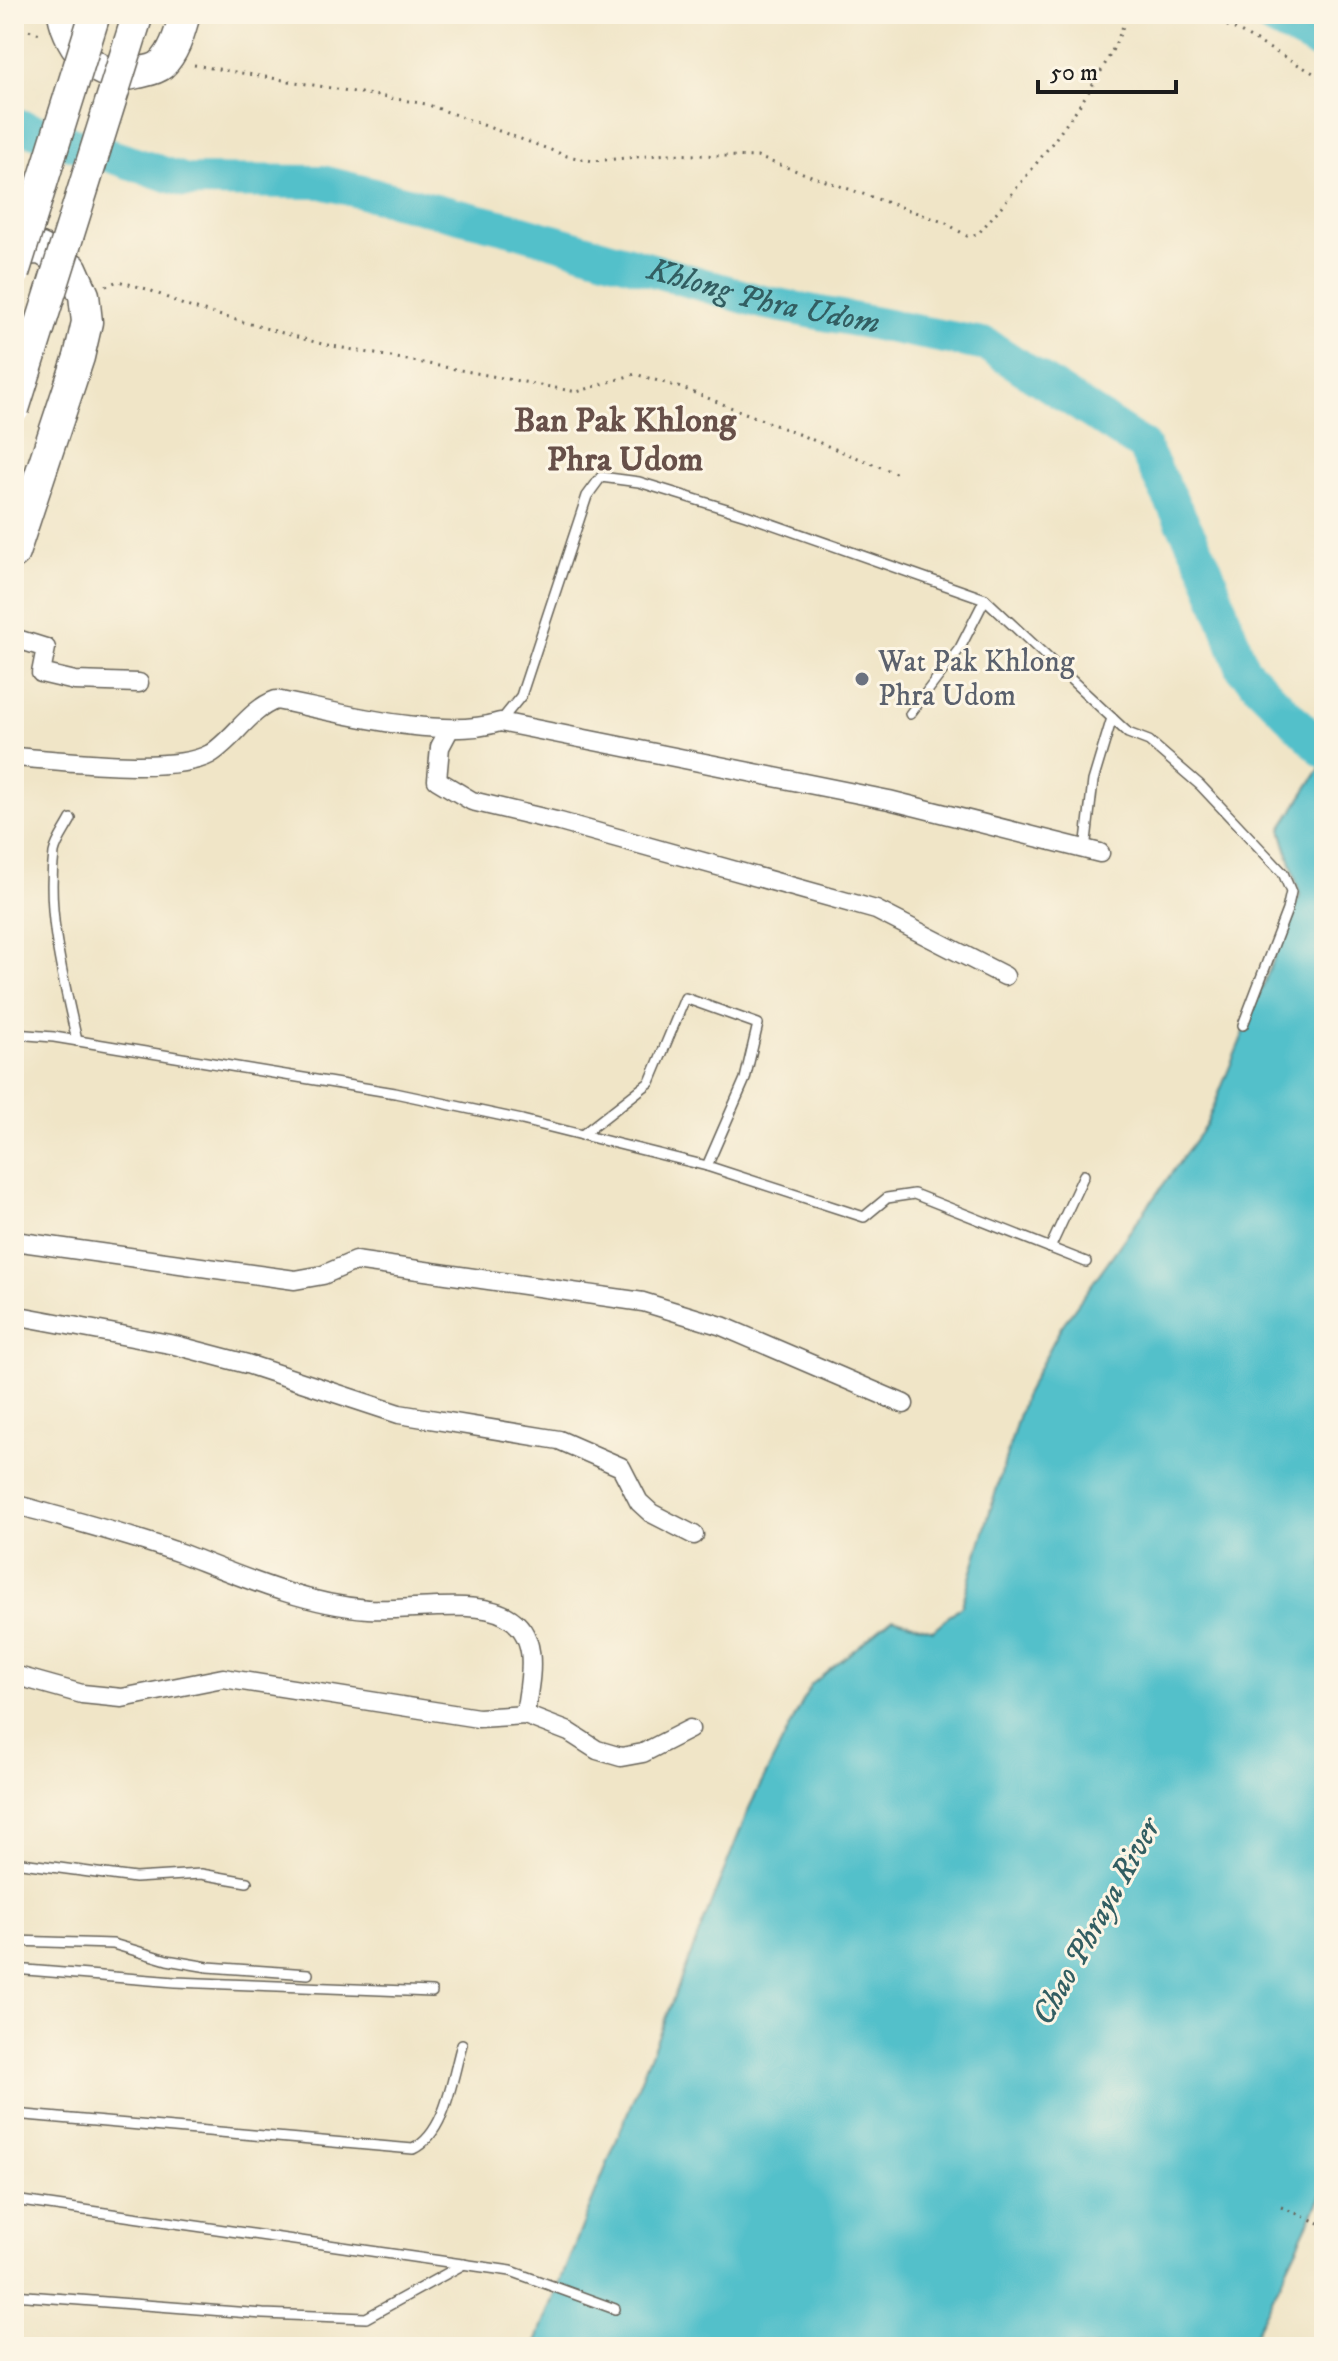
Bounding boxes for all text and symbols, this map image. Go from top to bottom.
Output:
scale bar [1038,44,1176,94]
text: 50 m [1050,58,1098,88]
water label: Khlong Phra Udom [642,249,883,344]
district label: Ban Pak Khlong Phra Udom [514,400,737,481]
place label: Wat Pak Khlong Phra Udom [877,644,1075,715]
marker: Wat Pak Khlong Phra Udom [853,670,871,688]
water label: Chao Phraya River [1024,1809,1172,2033]

